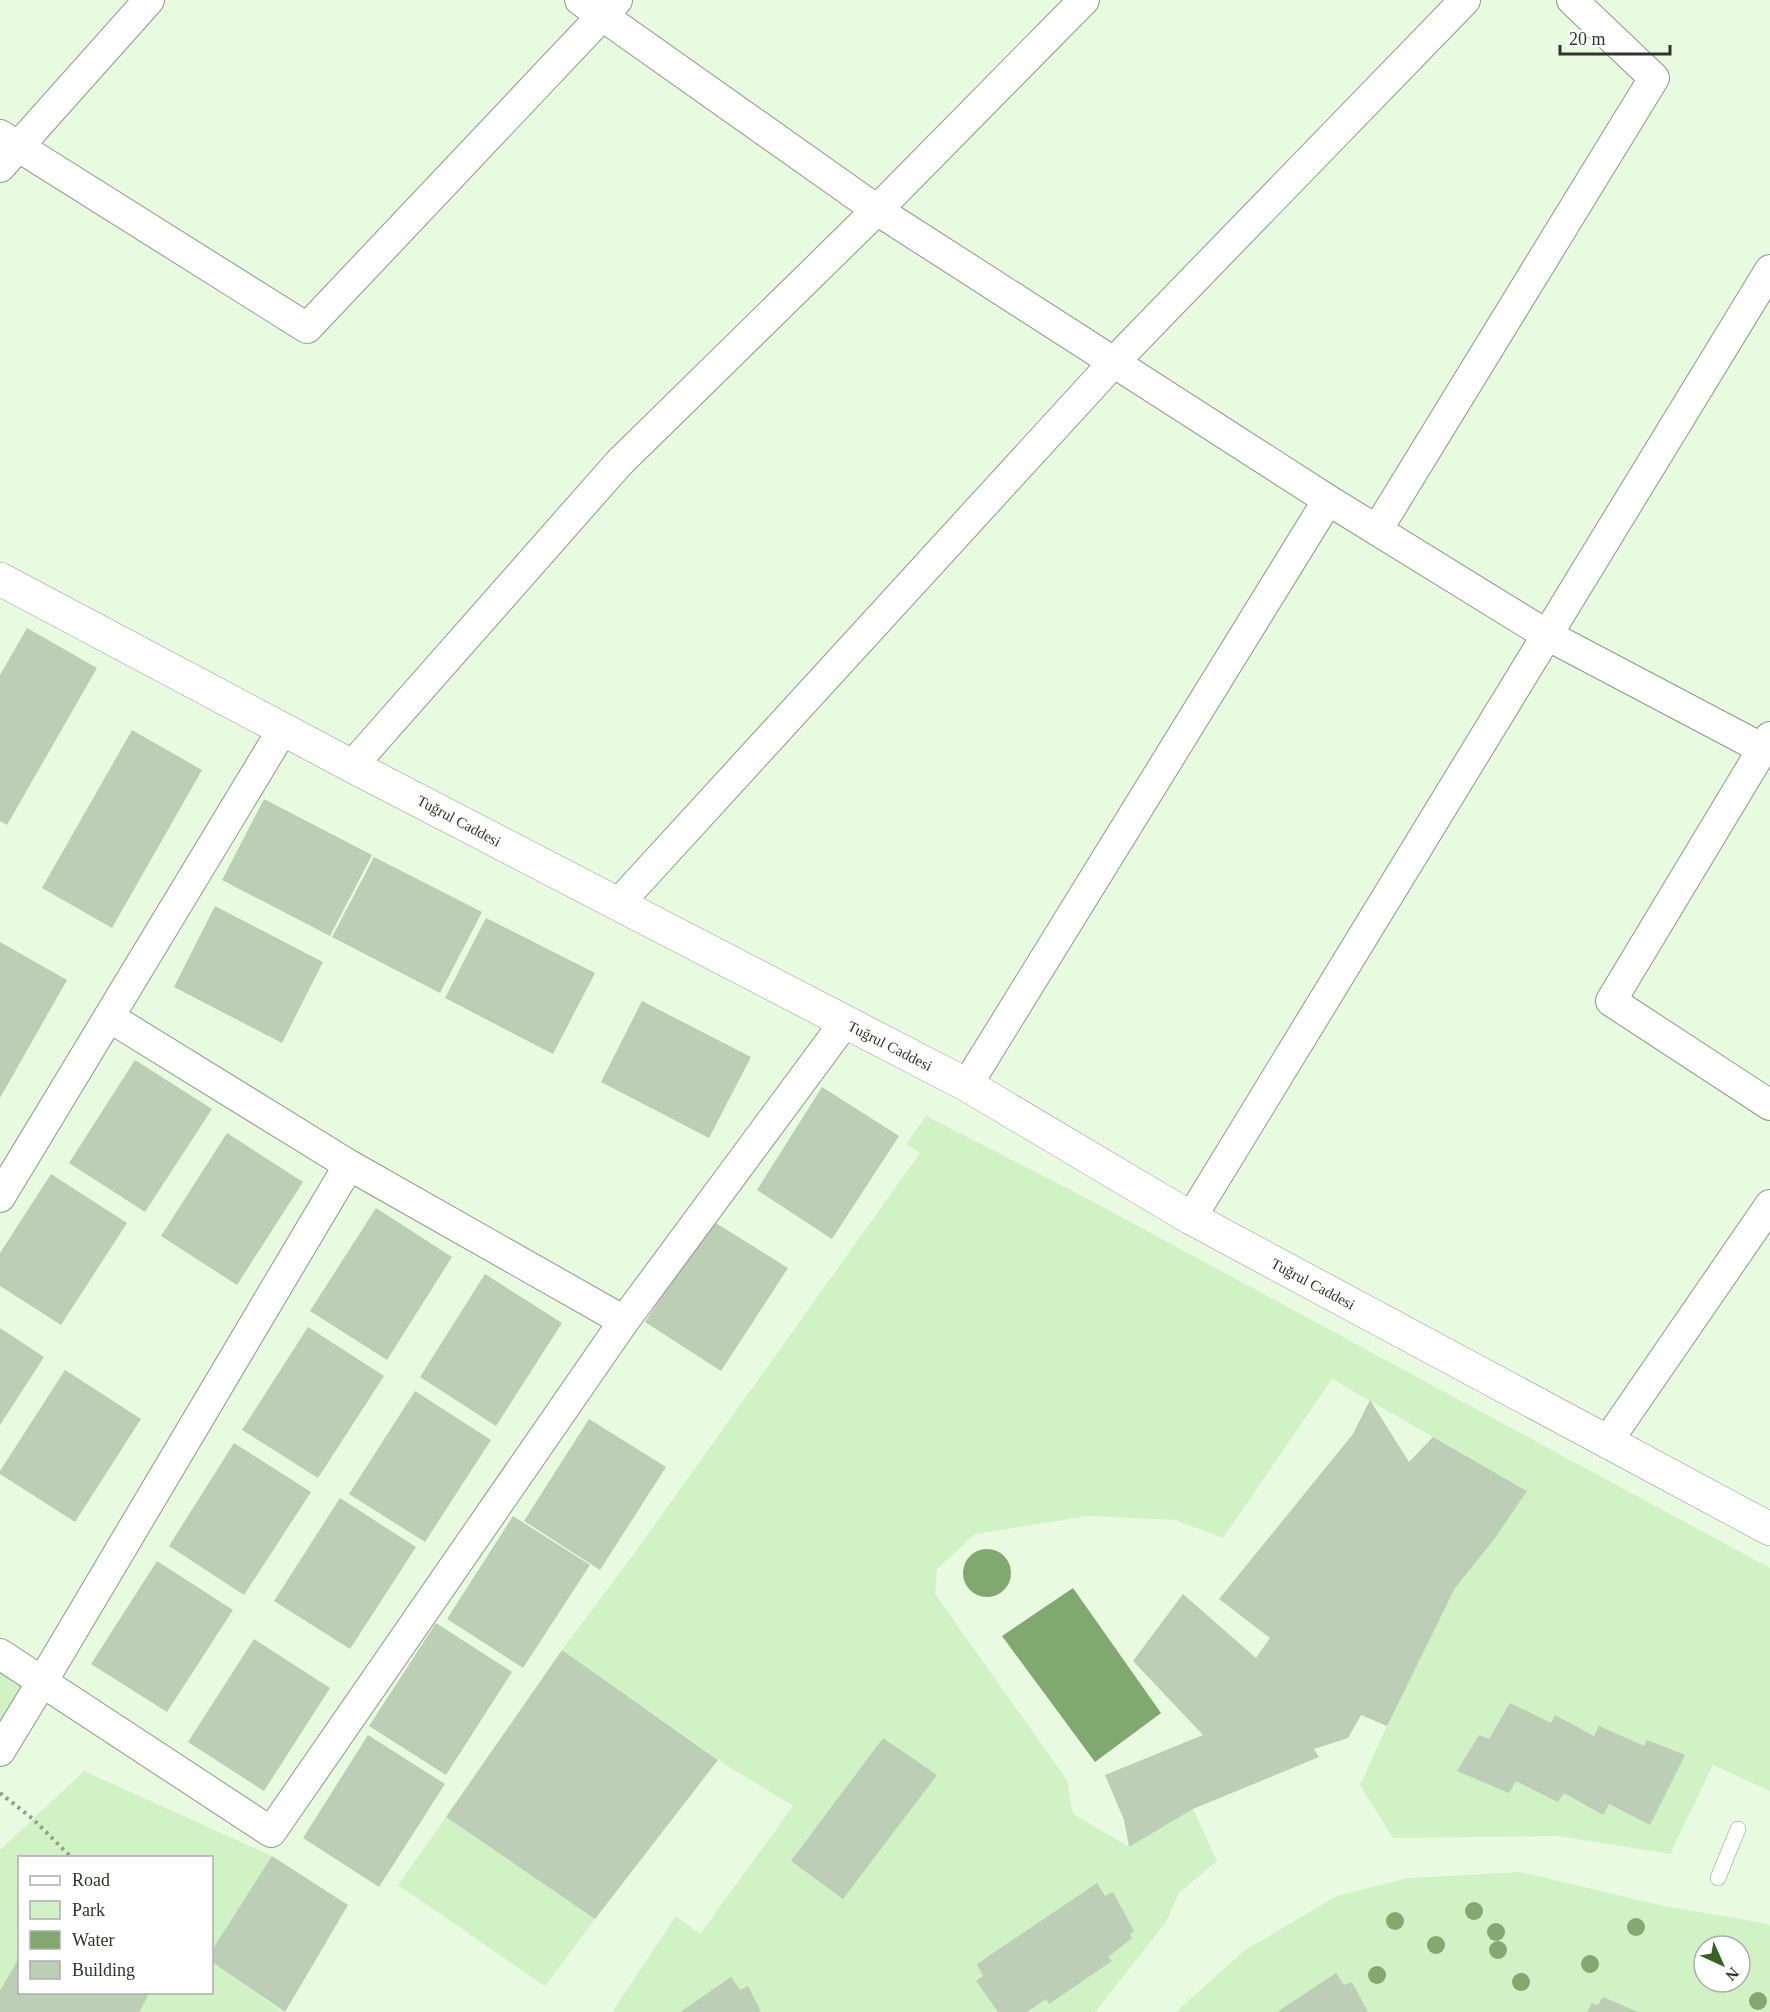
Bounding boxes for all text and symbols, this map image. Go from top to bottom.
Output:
scale bar [1560,18,1670,56]
text: 20 m [1569,29,1606,49]
street label: Tuğrul Caddesi [414,792,504,850]
street label: Tuğrul Caddesi [845,1018,935,1074]
street label: Tuğrul Caddesi [1268,1255,1358,1313]
legend [18,1856,213,1994]
text: Road [72,1870,110,1890]
text: Park [72,1900,105,1920]
text: Water [72,1930,115,1950]
north arrow [1692,1934,1752,1994]
text: Building [72,1960,135,1980]
text: N [1722,1964,1742,1985]

